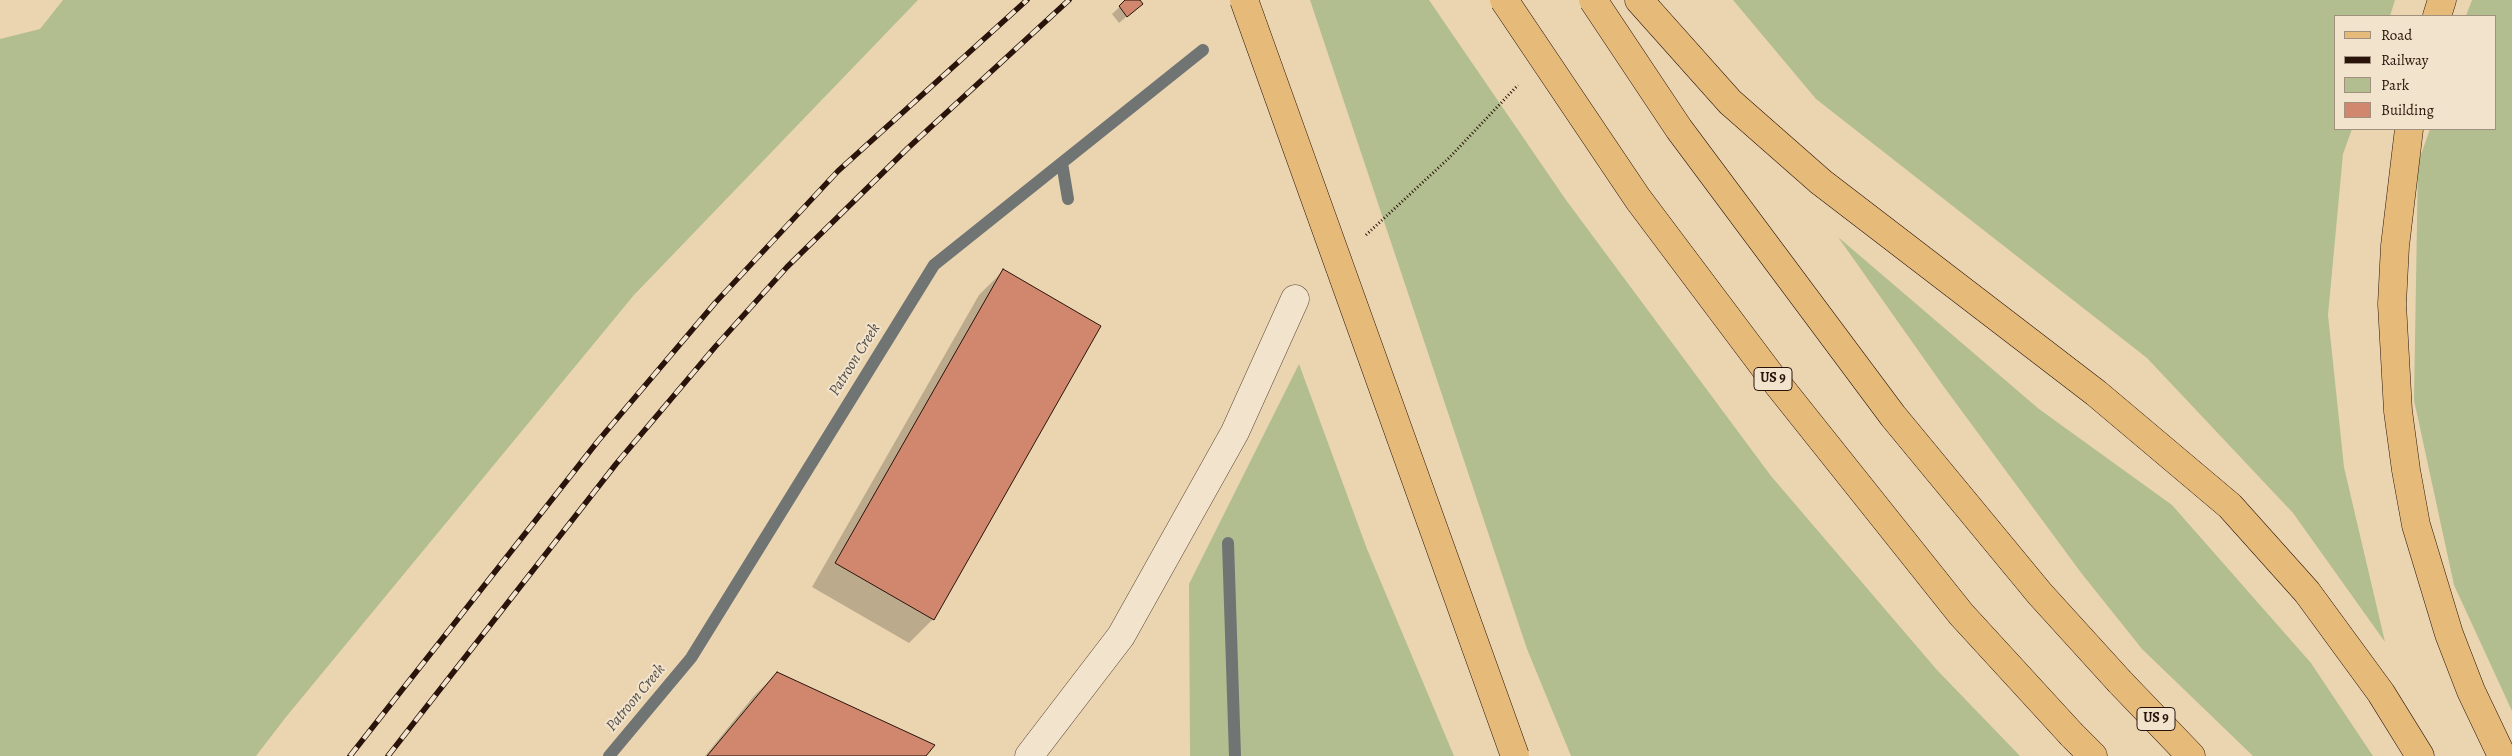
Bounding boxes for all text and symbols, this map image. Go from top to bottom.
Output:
legend [2334,15,2497,130]
text: Road [2381,25,2412,45]
text: Railway [2381,50,2428,70]
text: Park [2381,75,2409,95]
text: Building [2381,100,2434,120]
water label: Patroon Creek [825,320,885,400]
road number: US 9 [1754,368,1792,390]
water label: Patroon Creek [602,660,670,736]
road number: US 9 [2137,708,2175,731]

